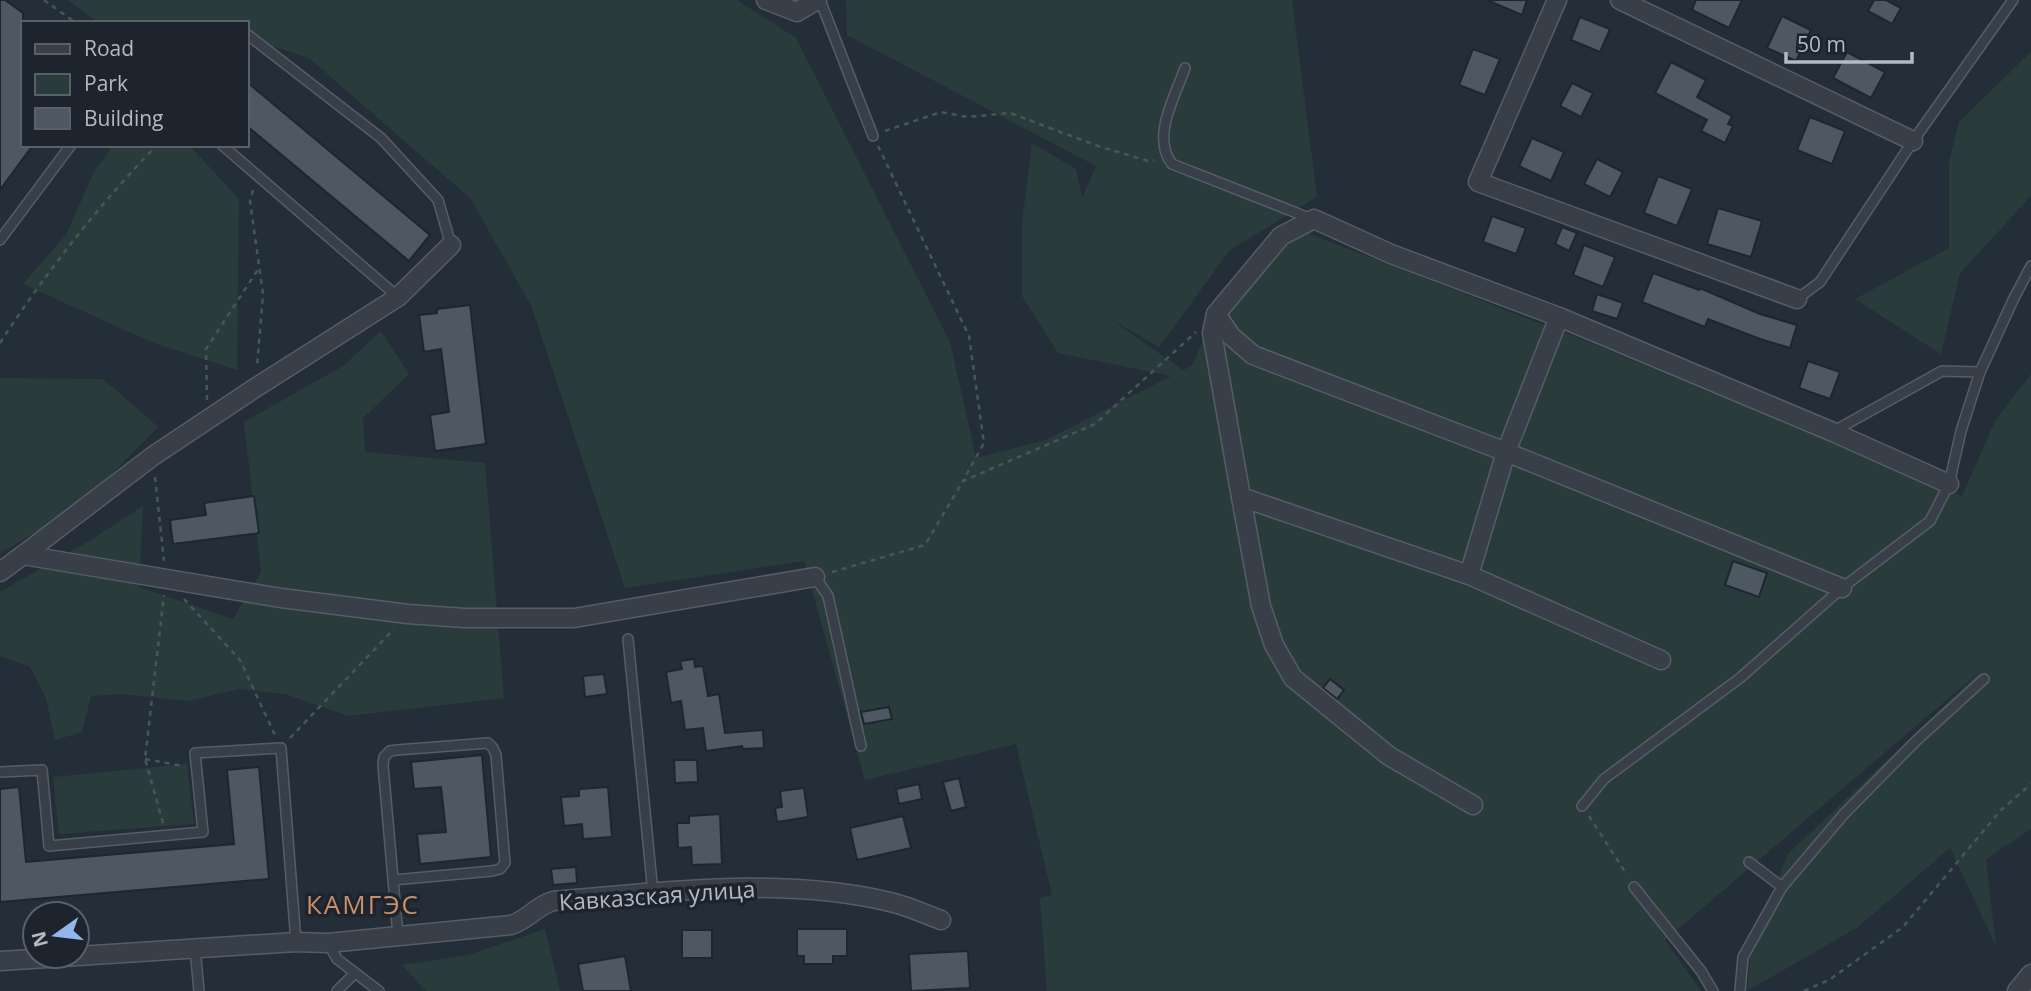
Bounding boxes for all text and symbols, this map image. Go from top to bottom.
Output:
legend [21,21,248,147]
scale bar [1786,21,1912,65]
text: 50 m [1797,30,1846,58]
text: Road [84,34,134,62]
text: Park [84,69,128,97]
text: Building [84,104,163,132]
street label: Кавказская улица [558,872,756,918]
district label: КАМГЭС [306,886,420,922]
north arrow [21,900,91,970]
text: N [25,928,54,950]

